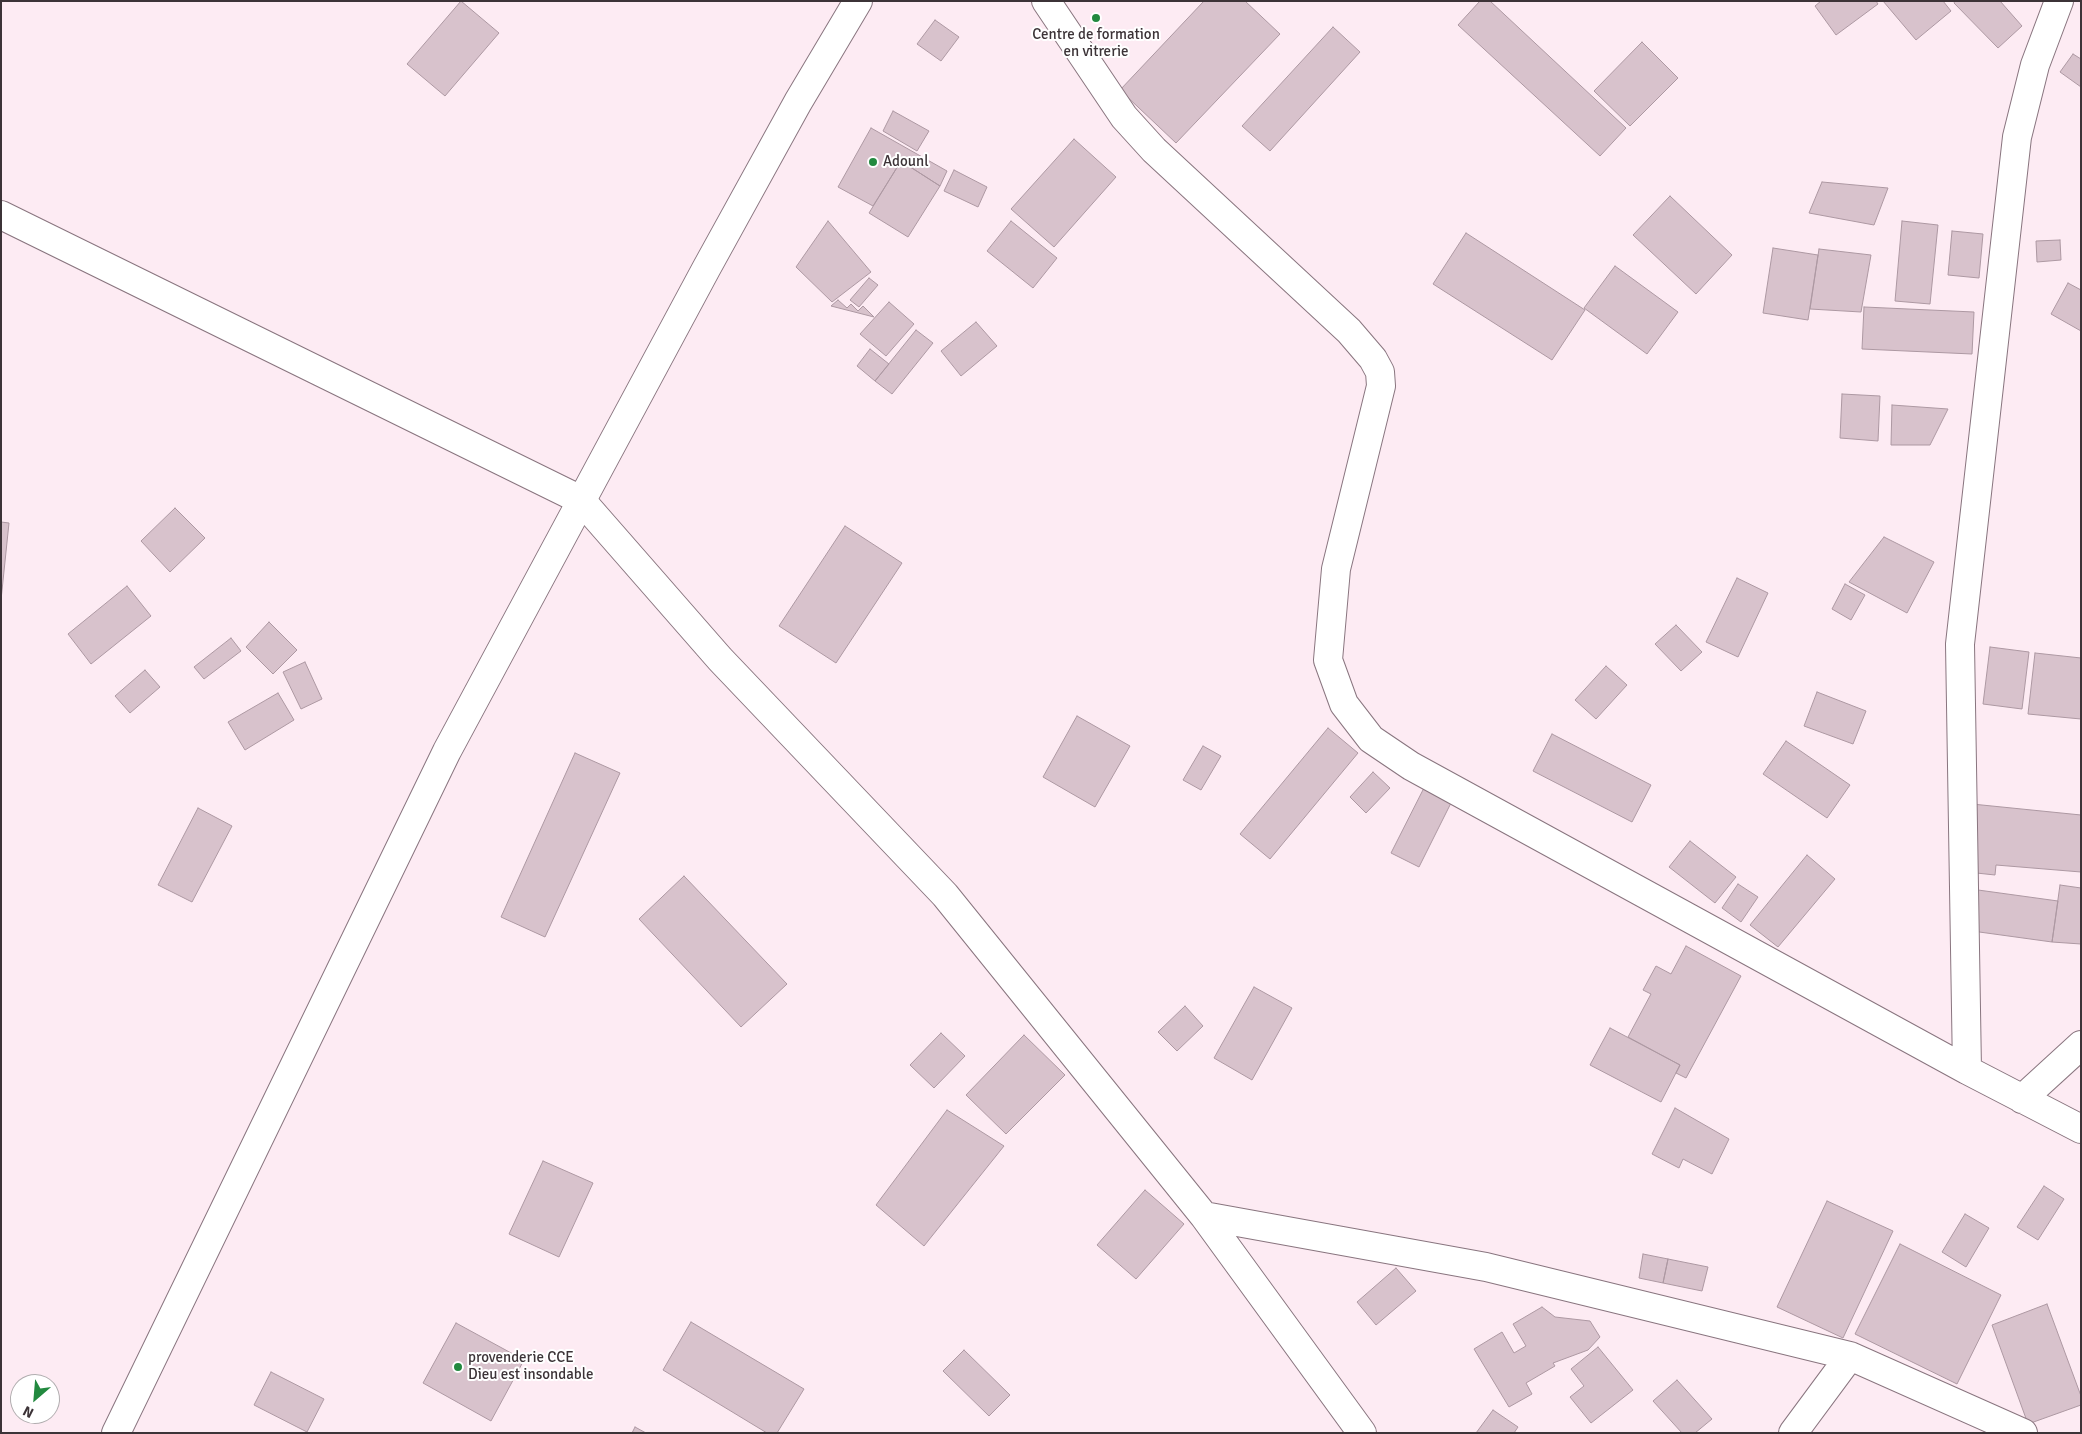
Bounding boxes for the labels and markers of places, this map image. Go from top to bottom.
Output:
marker: Centre de formation en vitrerie [1090,12,1102,24]
place label: Centre de formation en vitrerie [1032,26,1160,61]
place label: Adounl [883,153,929,171]
marker: Adounl [867,156,879,168]
place label: provenderie CCE Dieu est insondable [468,1349,593,1384]
marker: provenderie CCE Dieu est insondable [452,1361,464,1373]

